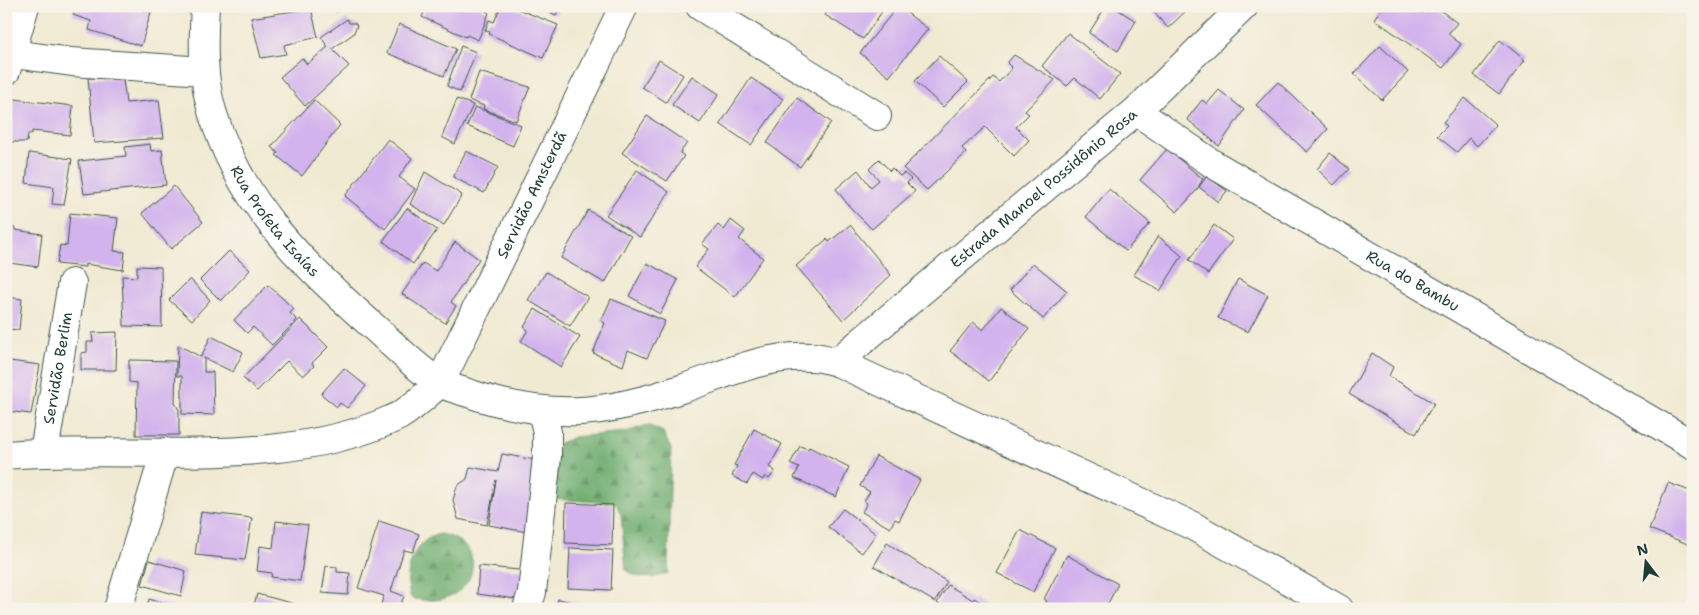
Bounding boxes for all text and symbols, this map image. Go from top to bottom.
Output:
street label: Estrada Manoel Possidônio Rosa [946,104,1142,273]
street label: Servidão Amsterdã [492,128,572,262]
street label: Rua Profeta Isaías [226,162,324,281]
street label: Rua do Bambu [1362,246,1463,316]
street label: Servidão Berlim [39,310,77,426]
north arrow [1622,538,1672,588]
text: N [1635,539,1650,560]

